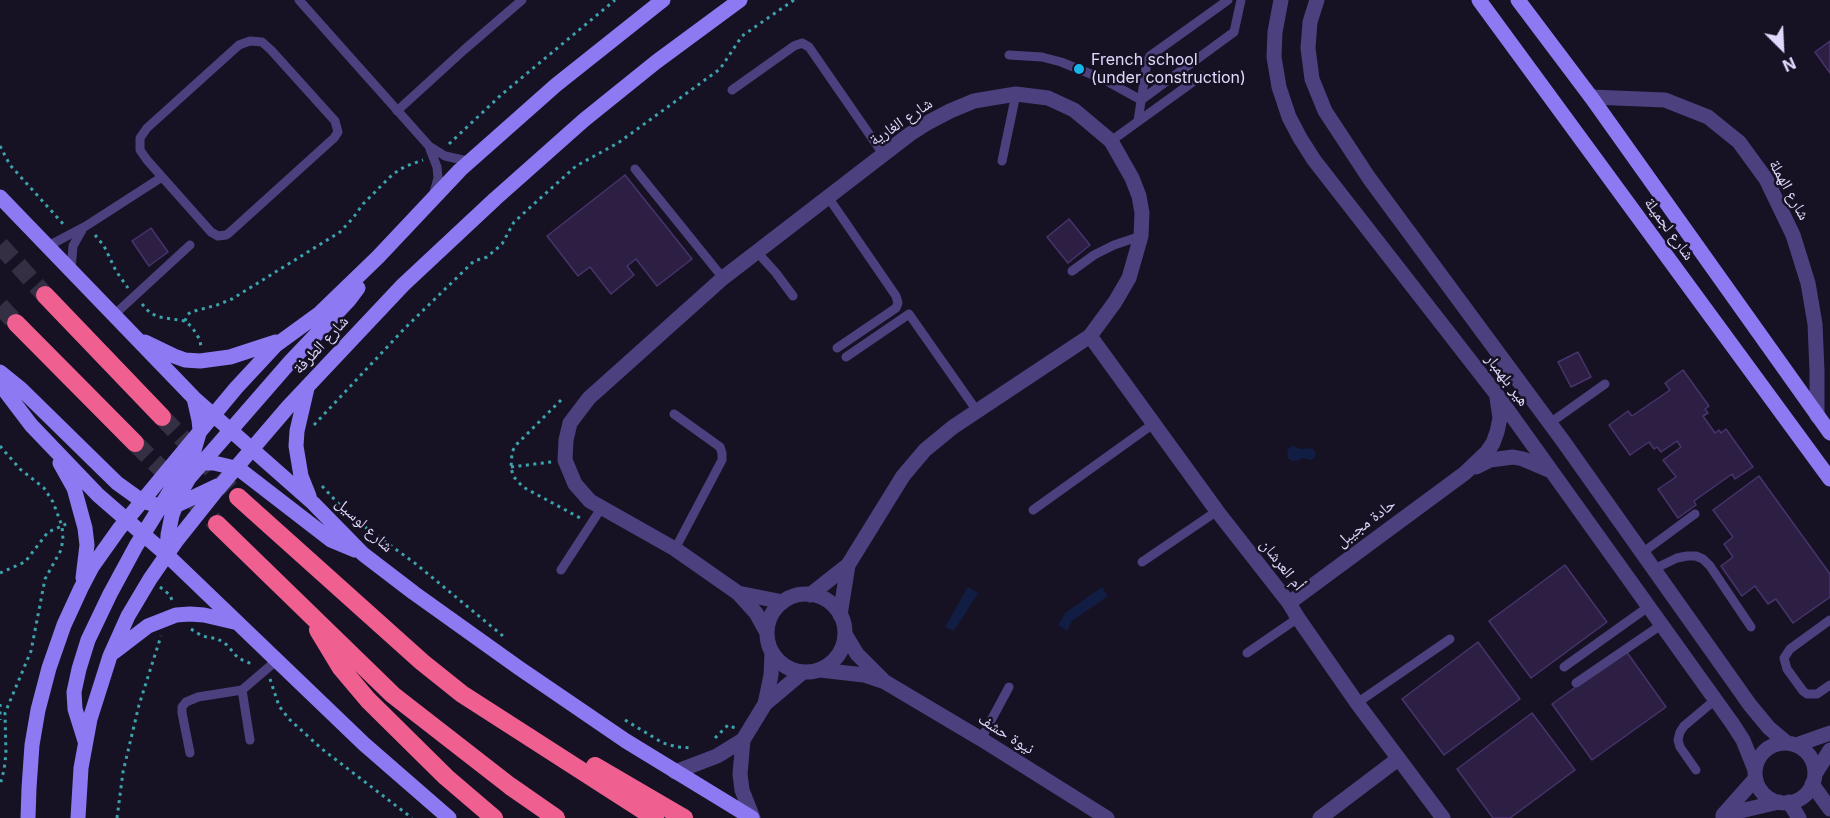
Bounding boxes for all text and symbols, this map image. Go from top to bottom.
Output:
north arrow [1752,18,1812,78]
place label: French school (under construction) [1091,50,1246,88]
text: N [1780,53,1799,76]
marker: French school (under construction) [1072,62,1086,76]
street label: شارع الغارية [866,94,936,150]
street label: شارع الهملة [1765,156,1813,224]
street label: شارع لجميلة [1640,194,1698,264]
street label: شارع الطرفة [289,312,353,378]
street label: هير بلهمبار [1481,350,1533,410]
street label: شارع لوسيل [331,494,397,556]
street label: حادة مجيبل [1332,494,1400,552]
street label: أم العرشان [1256,535,1308,595]
street label: نيوة حشف [974,709,1038,759]

